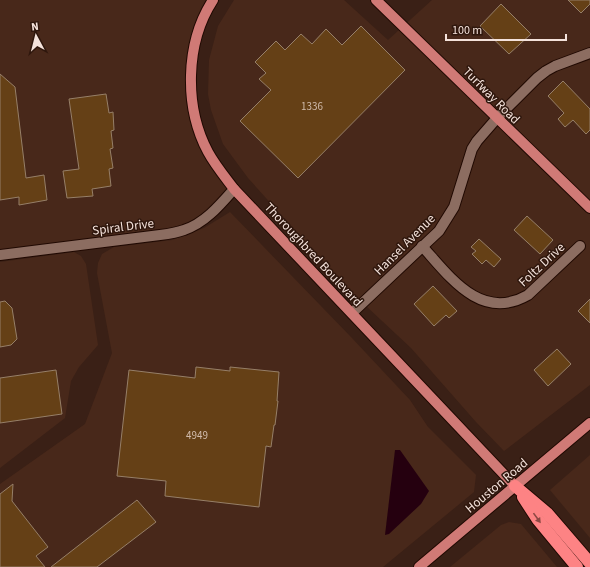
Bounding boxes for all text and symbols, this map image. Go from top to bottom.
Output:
north arrow [16,16,56,56]
scale bar [446,16,566,42]
text: N [30,19,39,34]
text: 100 m [452,22,482,39]
street label: Turfway Road [459,63,524,128]
house number: 1336 [301,99,323,114]
street label: Thoroughbred Boulevard [260,199,366,311]
street label: Hansel Avenue [370,210,439,279]
street label: Spiral Drive [91,214,155,240]
street label: Foltz Drive [515,239,569,291]
house number: 4949 [186,428,208,443]
street label: Houston Road [461,454,532,517]
one-way arrow [533,513,541,524]

